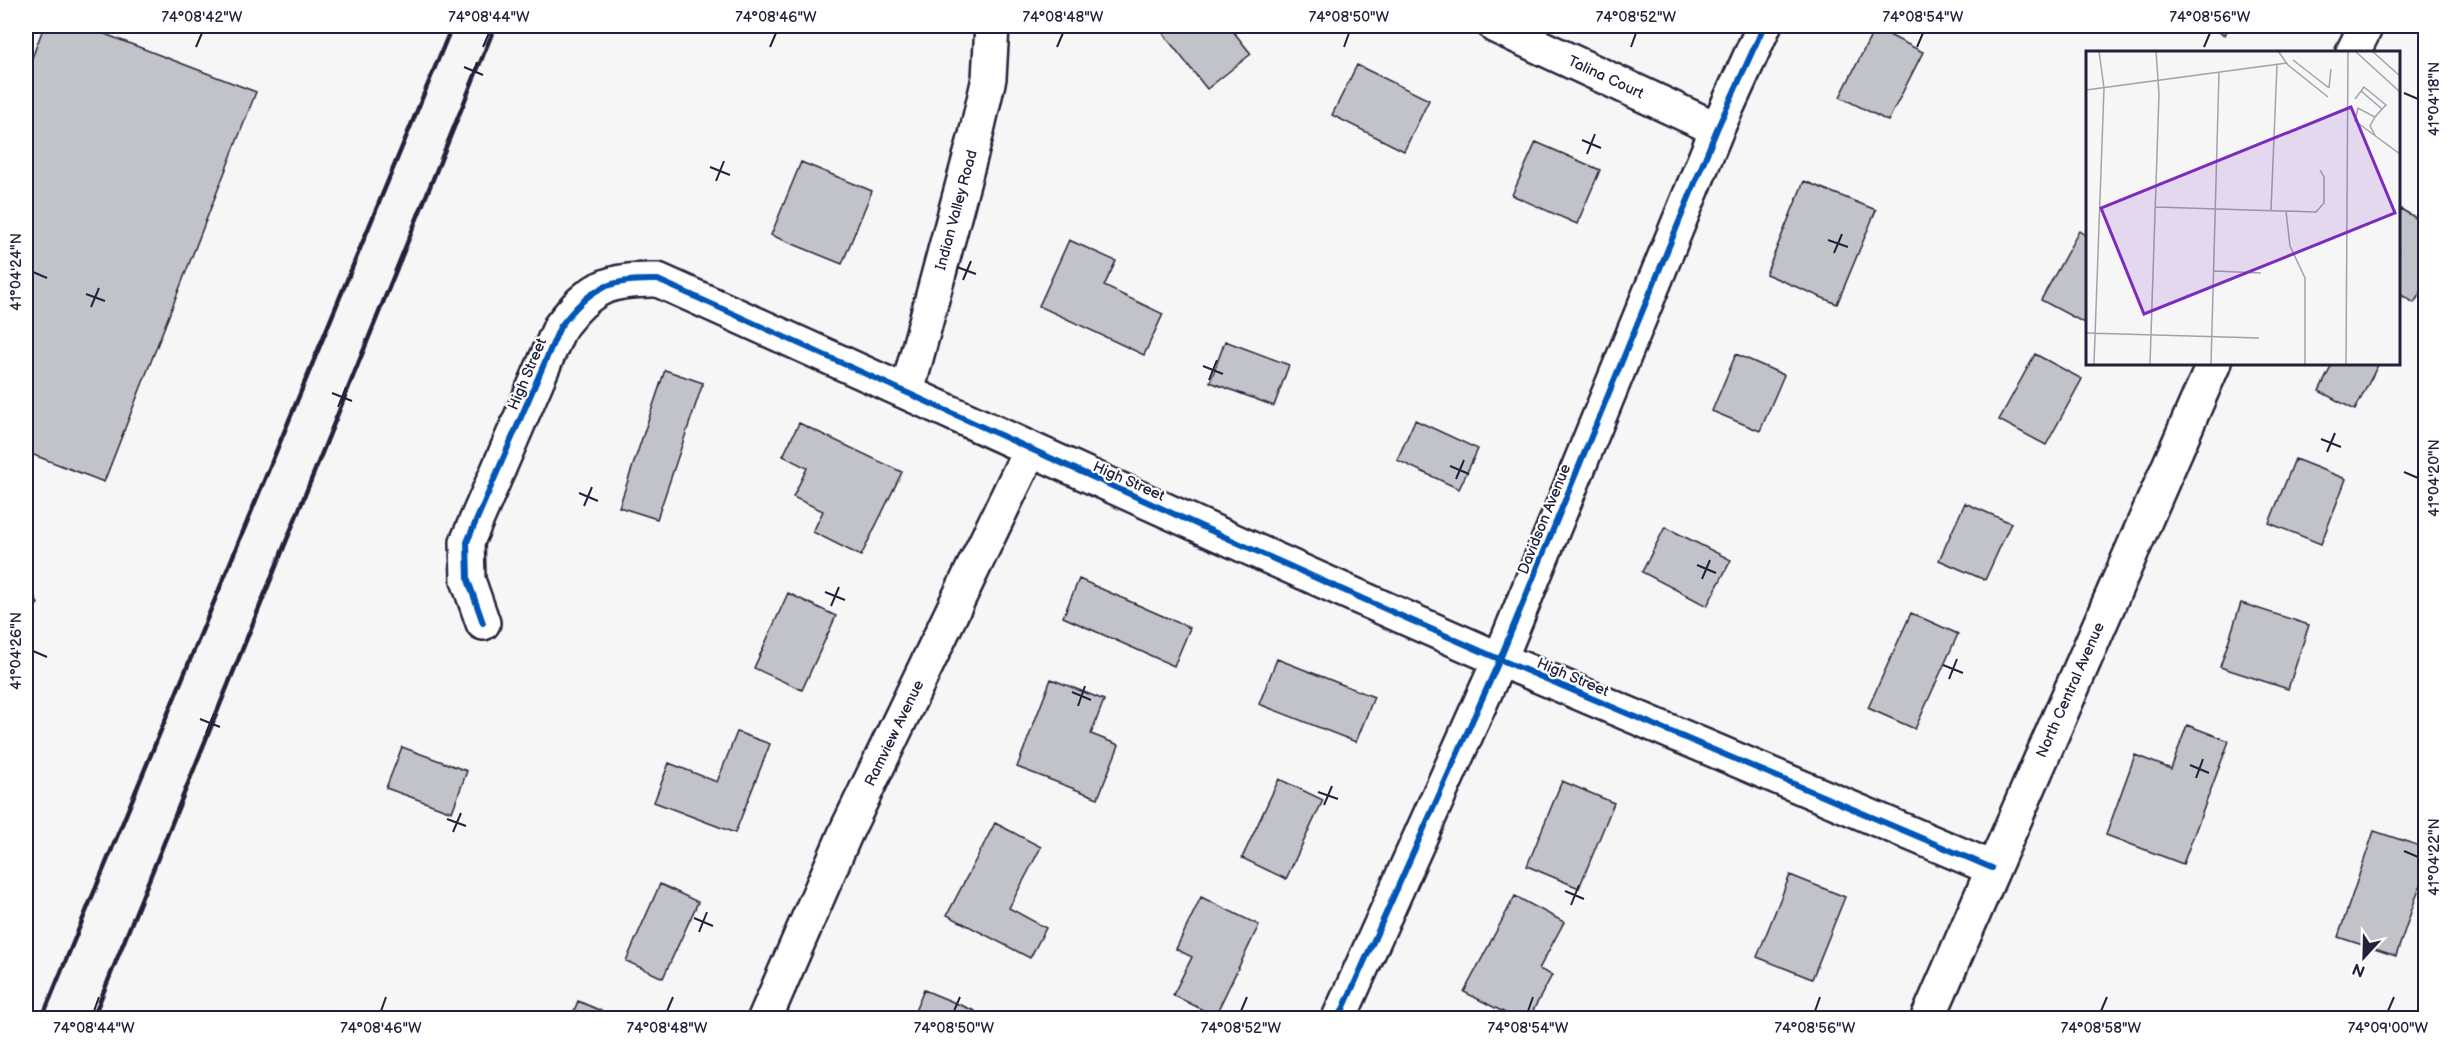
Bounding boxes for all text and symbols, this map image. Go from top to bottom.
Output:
text: 74°08'42"W [161,8,243,27]
text: 74°08'44"W [448,8,530,27]
text: 74°08'46"W [735,8,817,27]
text: 74°08'48"W [1023,8,1104,27]
text: 74°08'50"W [1309,8,1390,27]
text: 74°08'52"W [1596,8,1677,27]
text: 74°08'54"W [1883,8,1964,27]
text: 74°08'56"W [2170,8,2251,27]
inset map [2086,51,2400,364]
street label: Talina Court [1565,52,1647,103]
text: 41°04'18"N [2425,62,2444,136]
street label: Indian Valley Road [931,148,982,272]
text: 41°04'24"N [7,233,26,311]
street label: High Street [504,335,551,413]
text: 41°04'20"N [2425,439,2444,517]
street label: High Street [1090,457,1168,506]
street label: Davidson Avenue [1514,461,1575,577]
text: 41°04'26"N [7,612,26,690]
street label: North Central Avenue [2032,619,2109,761]
street label: High Street [1534,654,1612,701]
street label: Ramview Avenue [861,677,928,789]
text: 41°04'22"N [2425,818,2444,896]
north arrow [2334,927,2394,987]
text: N [2350,958,2368,981]
text: 74°08'44"W [53,1019,135,1038]
text: 74°08'46"W [340,1019,422,1038]
text: 74°08'48"W [627,1019,708,1038]
text: 74°08'50"W [914,1019,995,1038]
text: 74°08'52"W [1201,1019,1282,1038]
text: 74°08'54"W [1488,1019,1569,1038]
text: 74°08'56"W [1775,1019,1856,1038]
text: 74°08'58"W [2061,1019,2142,1038]
text: 74°09'00"W [2348,1019,2429,1038]

